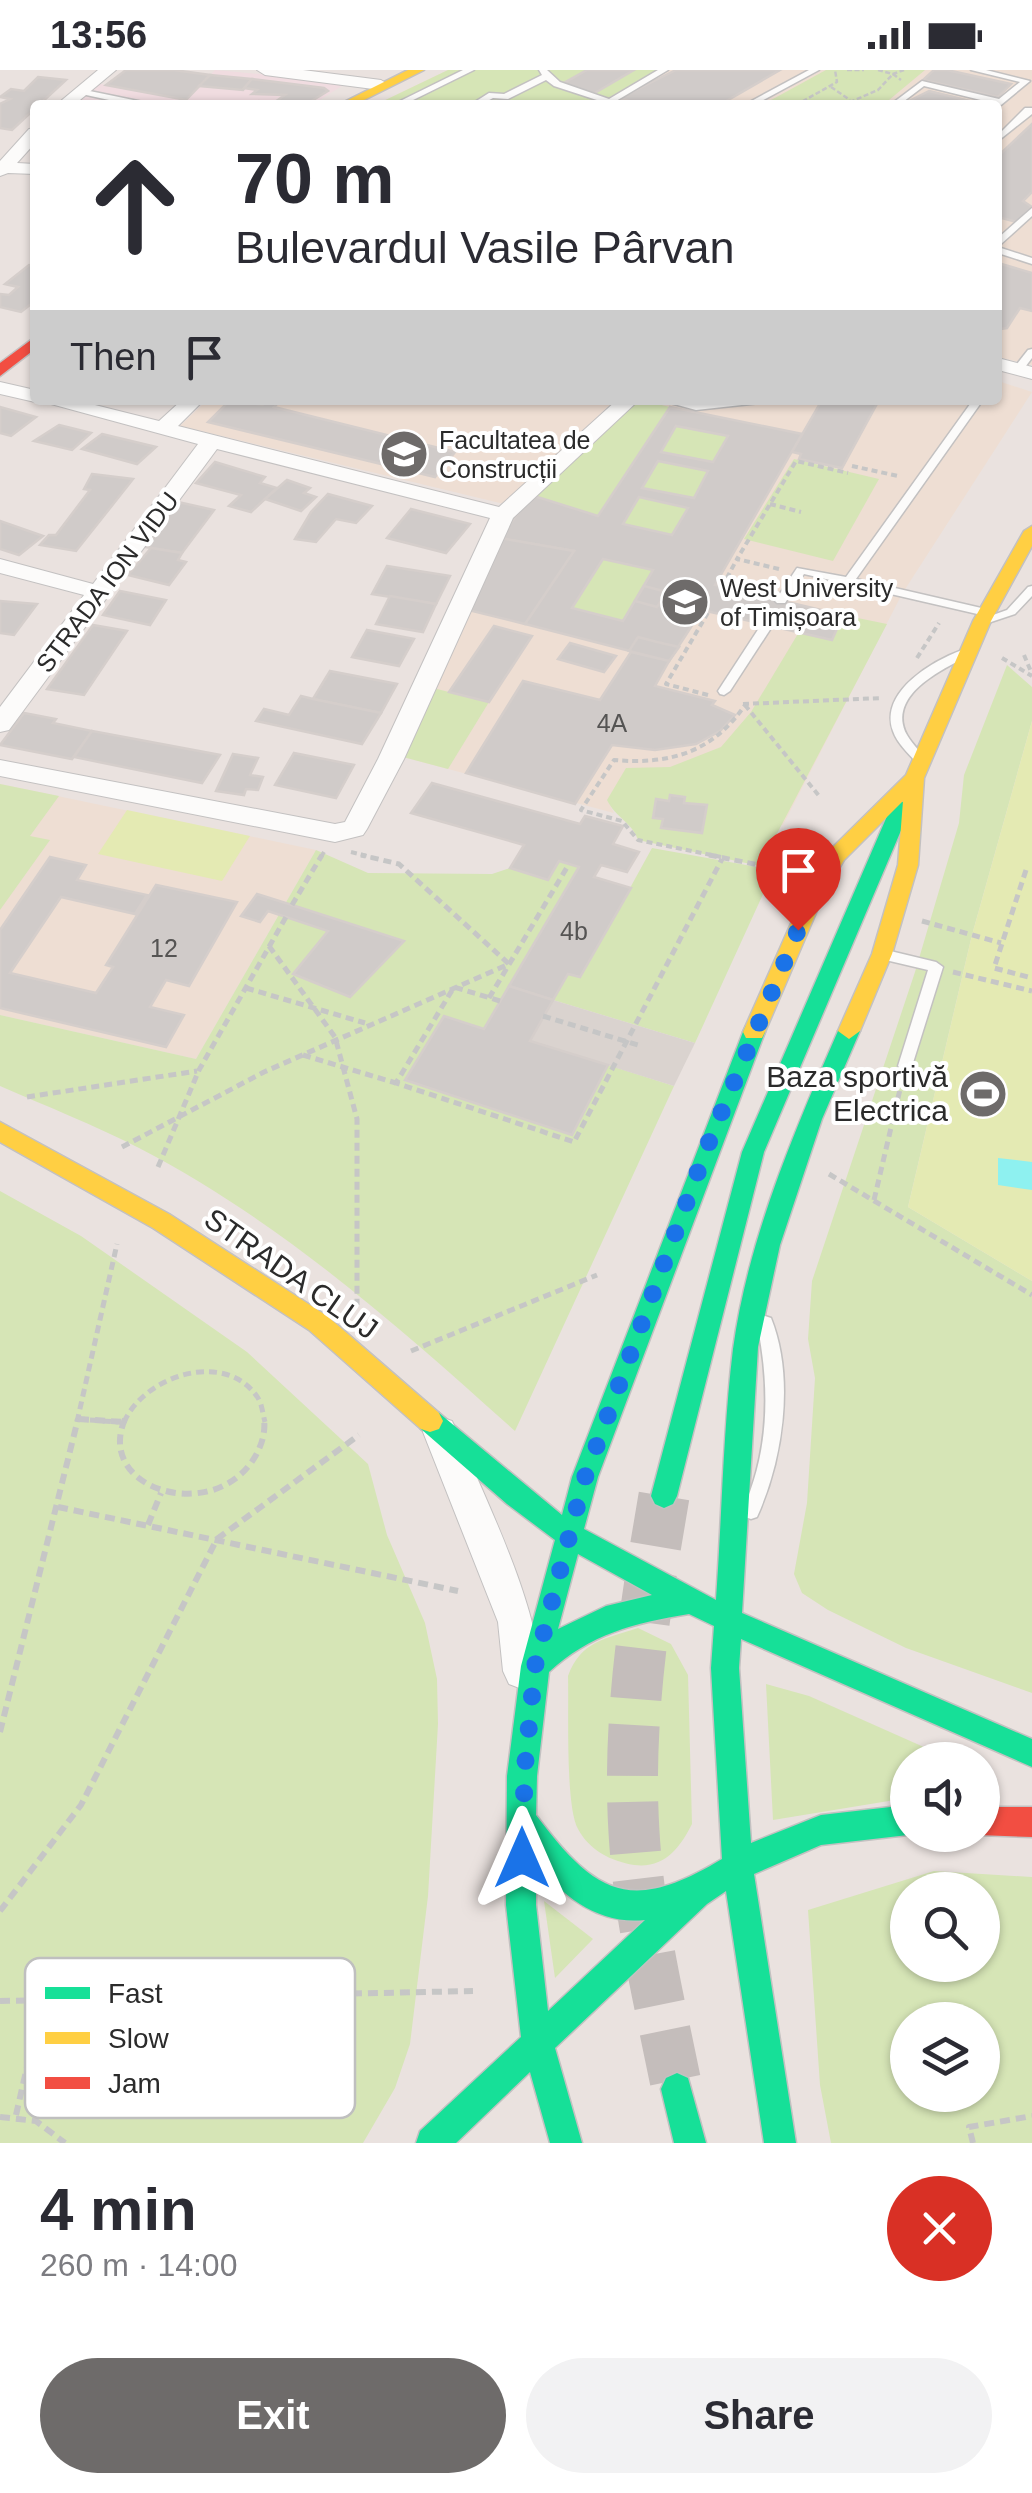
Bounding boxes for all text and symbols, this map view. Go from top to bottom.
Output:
text: 13:56 [50,14,147,56]
icon: ahead [70,140,200,270]
text: 70 m [235,140,395,218]
text: Bulevardul Vasile Pârvan [235,222,734,273]
icon: arrive [177,330,232,385]
text: Then [70,336,157,378]
place label: Facultatea de Construcții [439,426,591,483]
school or university icon: Facultatea de Construcții [378,428,430,480]
street label: STRADA ION VIDU [30,486,184,678]
place label: West University of Timișoara [720,574,894,631]
school or university icon: West University of Timișoara [659,576,711,628]
house number: 4A [597,709,628,737]
pin [756,828,841,931]
icon: arrive [771,843,826,898]
house number: 4b [560,917,588,945]
house number: 12 [150,934,178,962]
place label: Baza sportivă Electrica [766,1060,948,1127]
sports icon: Baza sportivă Electrica [957,1068,1009,1120]
street label: STRADA CLUJ [199,1202,384,1345]
map controls [890,1742,1000,2112]
button: sound [890,1742,1000,1852]
position arrow [470,1806,574,1910]
button: search [890,1872,1000,1982]
legend [25,1958,355,2118]
text: Fast [108,1978,163,2009]
button: layers [890,2002,1000,2112]
text: Slow [108,2023,169,2054]
text: Jam [108,2068,161,2099]
text: 4 min [40,2176,197,2243]
button: close [887,2176,992,2281]
text: 260 m · 14:00 [40,2247,237,2283]
button: Exit [40,2358,506,2473]
button: Share [526,2358,992,2473]

